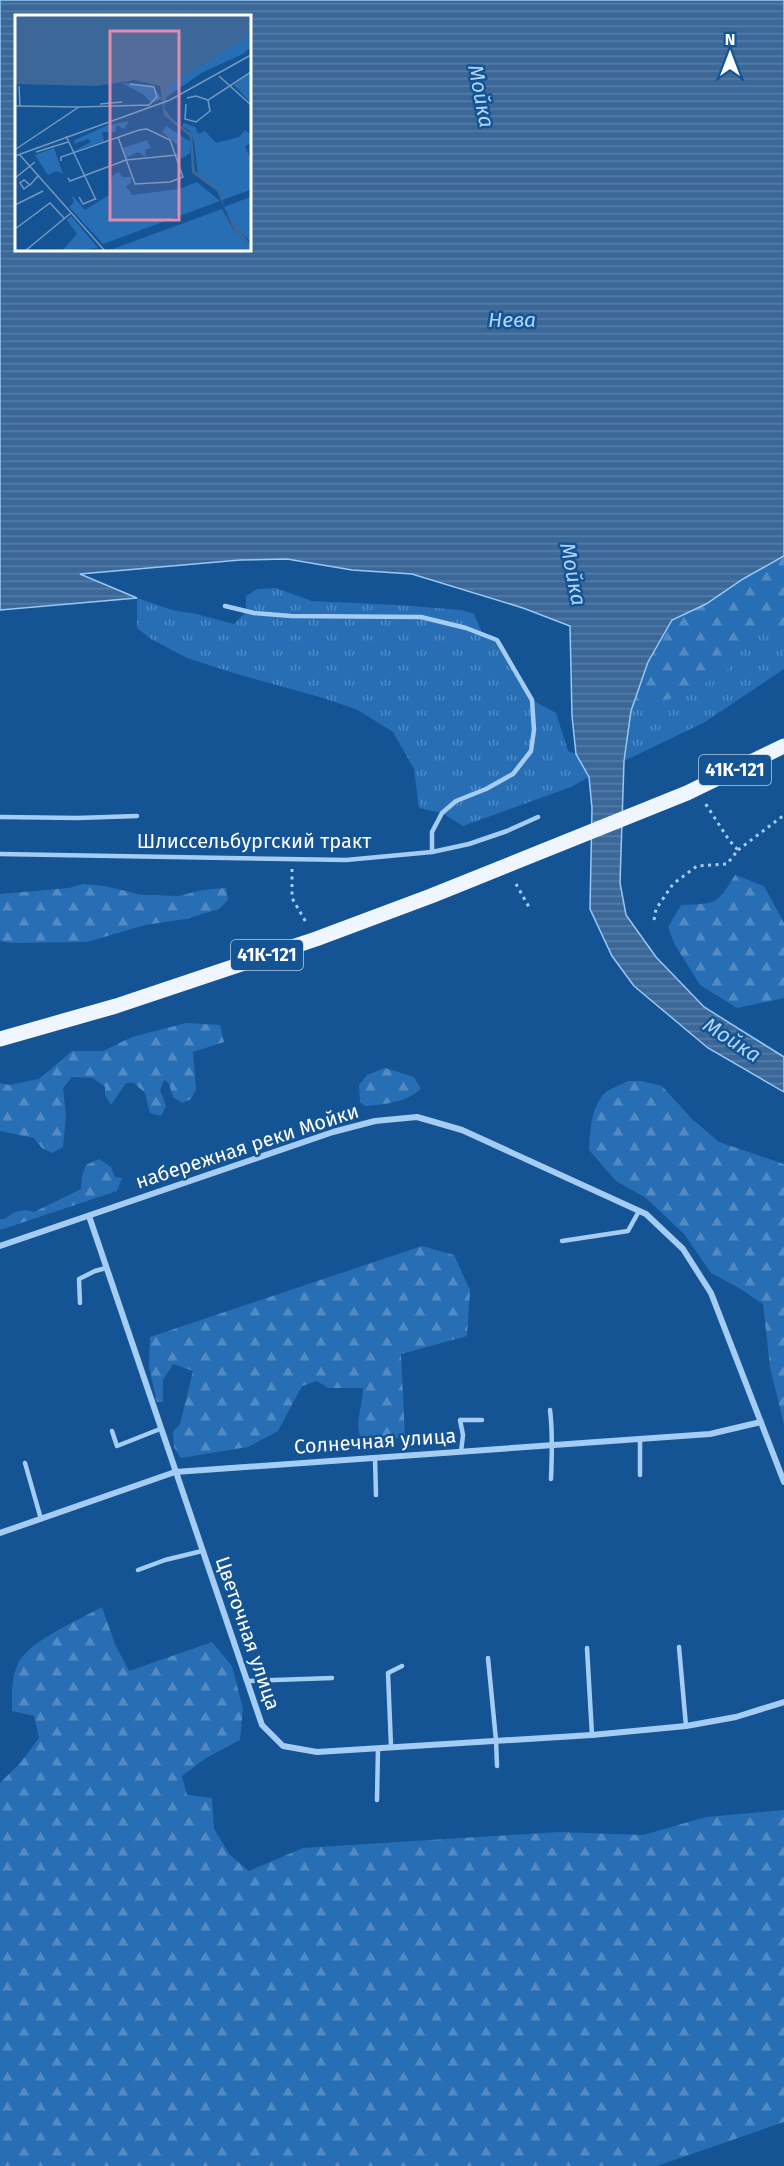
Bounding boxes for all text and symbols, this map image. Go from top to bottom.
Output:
inset map [15,15,250,250]
north arrow [700,24,760,84]
text: N [725,30,735,49]
water label: Мойка [462,62,500,130]
water label: Нева [488,307,536,333]
water label: Мойка [554,540,592,608]
road number: 41К-121 [699,755,771,785]
street label: Шлиссельбургский тракт [137,829,372,853]
road number: 41К-121 [231,940,303,970]
water label: Мойка [698,1012,766,1068]
street label: набережная реки Мойки [132,1099,362,1193]
street label: Солнечная улица [293,1423,457,1459]
street label: Цветочная улица [210,1553,286,1713]

